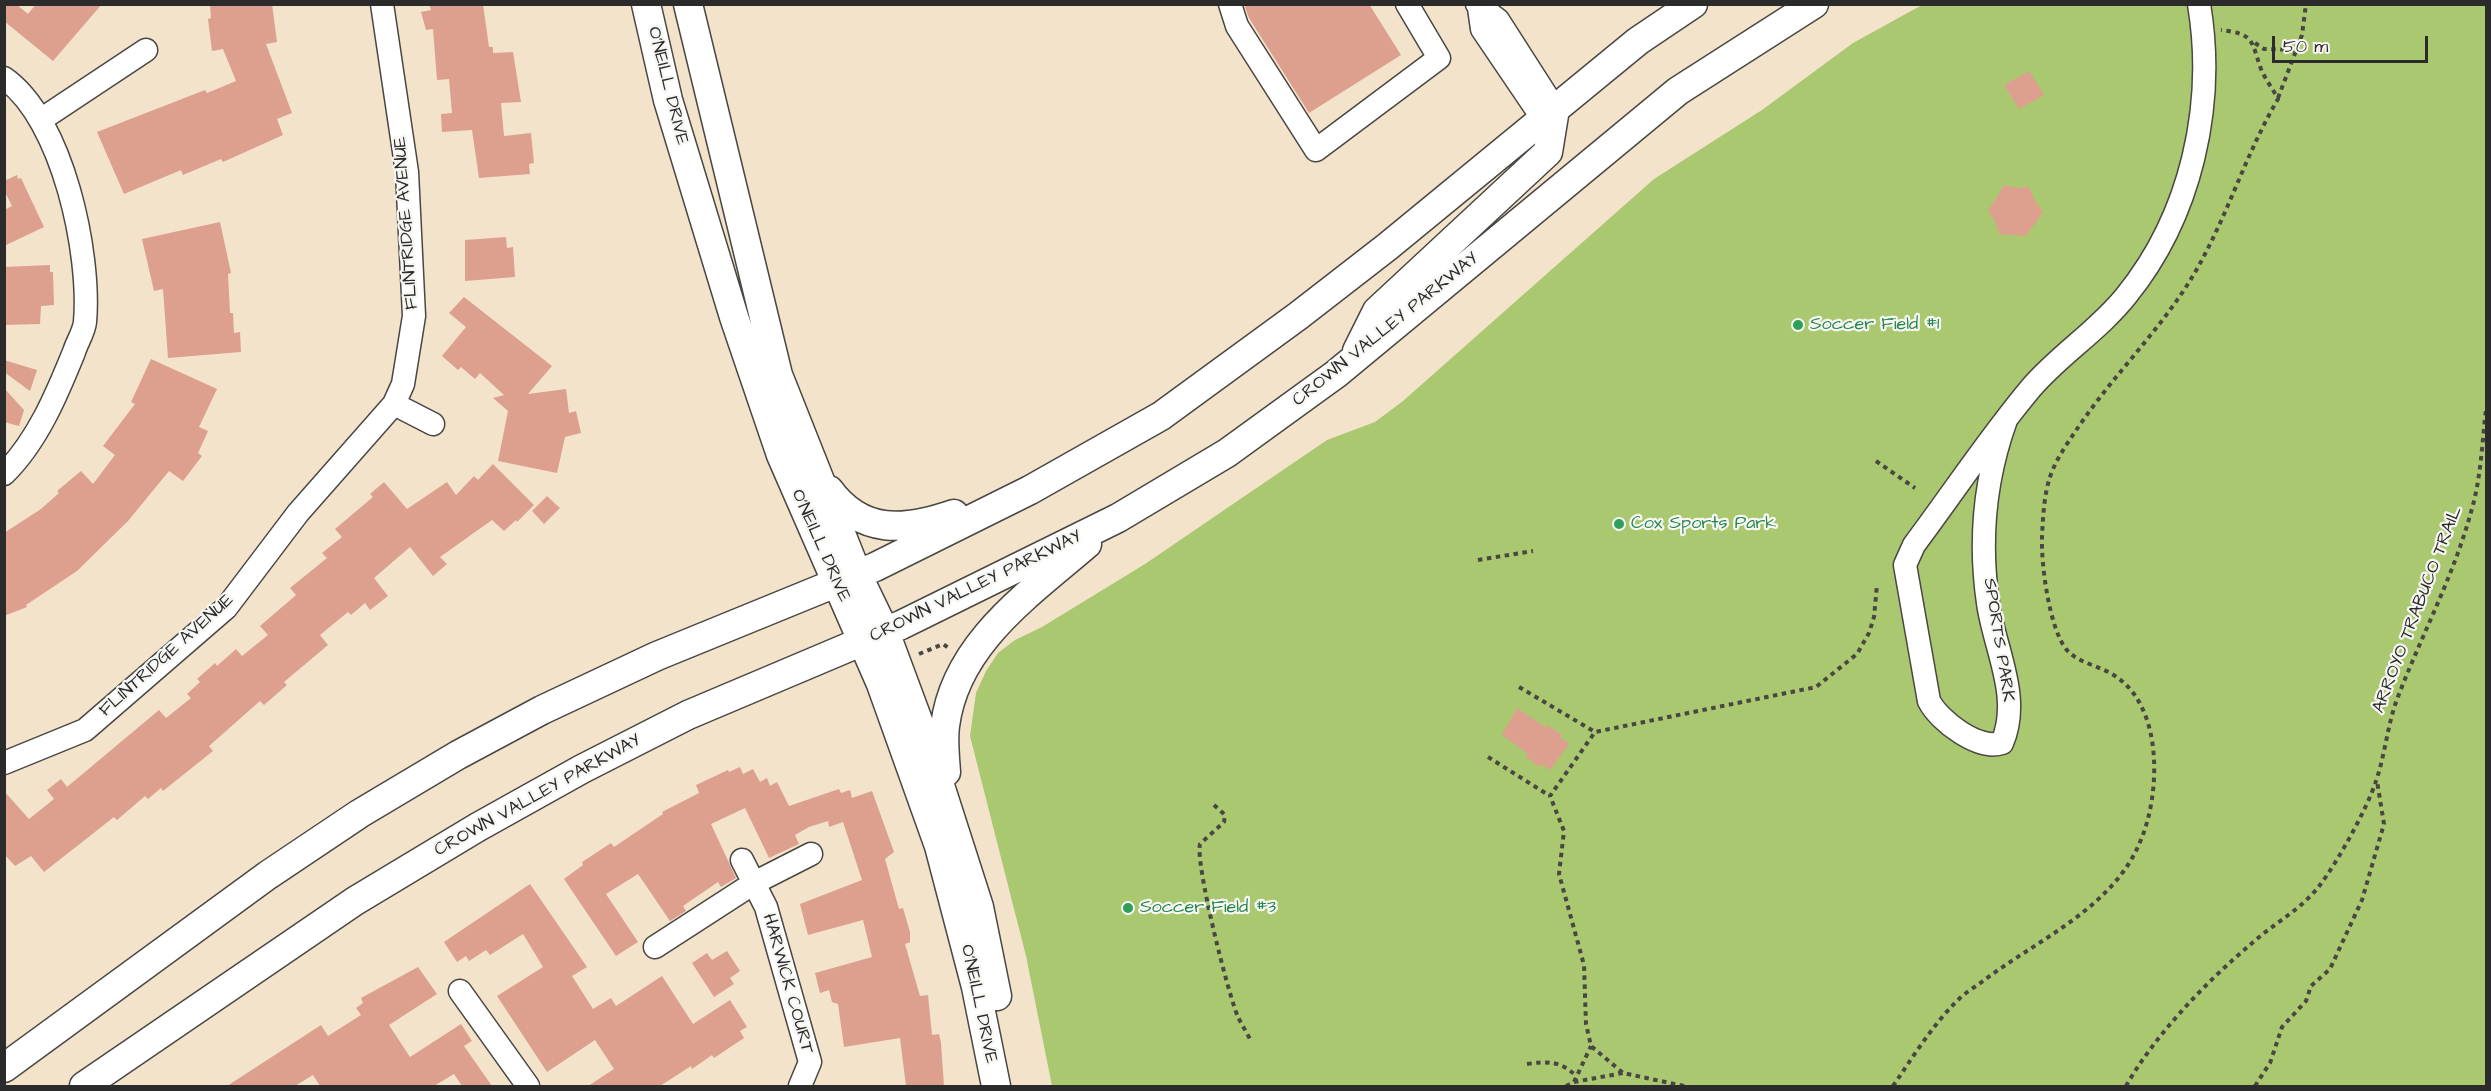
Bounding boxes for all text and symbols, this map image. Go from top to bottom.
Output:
scale bar [2275,24,2431,62]
street label: O'NEILL DRIVE [642,25,692,147]
text: 50 m [2283,34,2328,59]
street label: FLINTRIDGE AVENUE [390,136,424,310]
street label: CROWN VALLEY PARKWAY [1289,248,1483,412]
place label: Soccer Field #1 [1810,314,1939,336]
marker: Soccer Field #1 [1791,318,1805,332]
street label: O'NEILL DRIVE [786,486,854,606]
street label: ARROYO TRABUCO TRAIL [2369,504,2467,716]
place label: Cox Sports Park [1631,513,1776,535]
marker: Cox Sports Park [1612,517,1626,531]
street label: CROWN VALLEY PARKWAY [867,526,1085,648]
street label: SPORTS PARK [1978,577,2018,703]
street label: FLINTRIDGE AVENUE [95,590,239,722]
street label: CROWN VALLEY PARKWAY [431,730,645,862]
place label: Soccer Field #3 [1140,897,1276,919]
marker: Soccer Field #3 [1121,901,1135,915]
street label: HARWICK COURT [757,911,817,1057]
street label: O'NEILL DRIVE [955,943,1001,1065]

